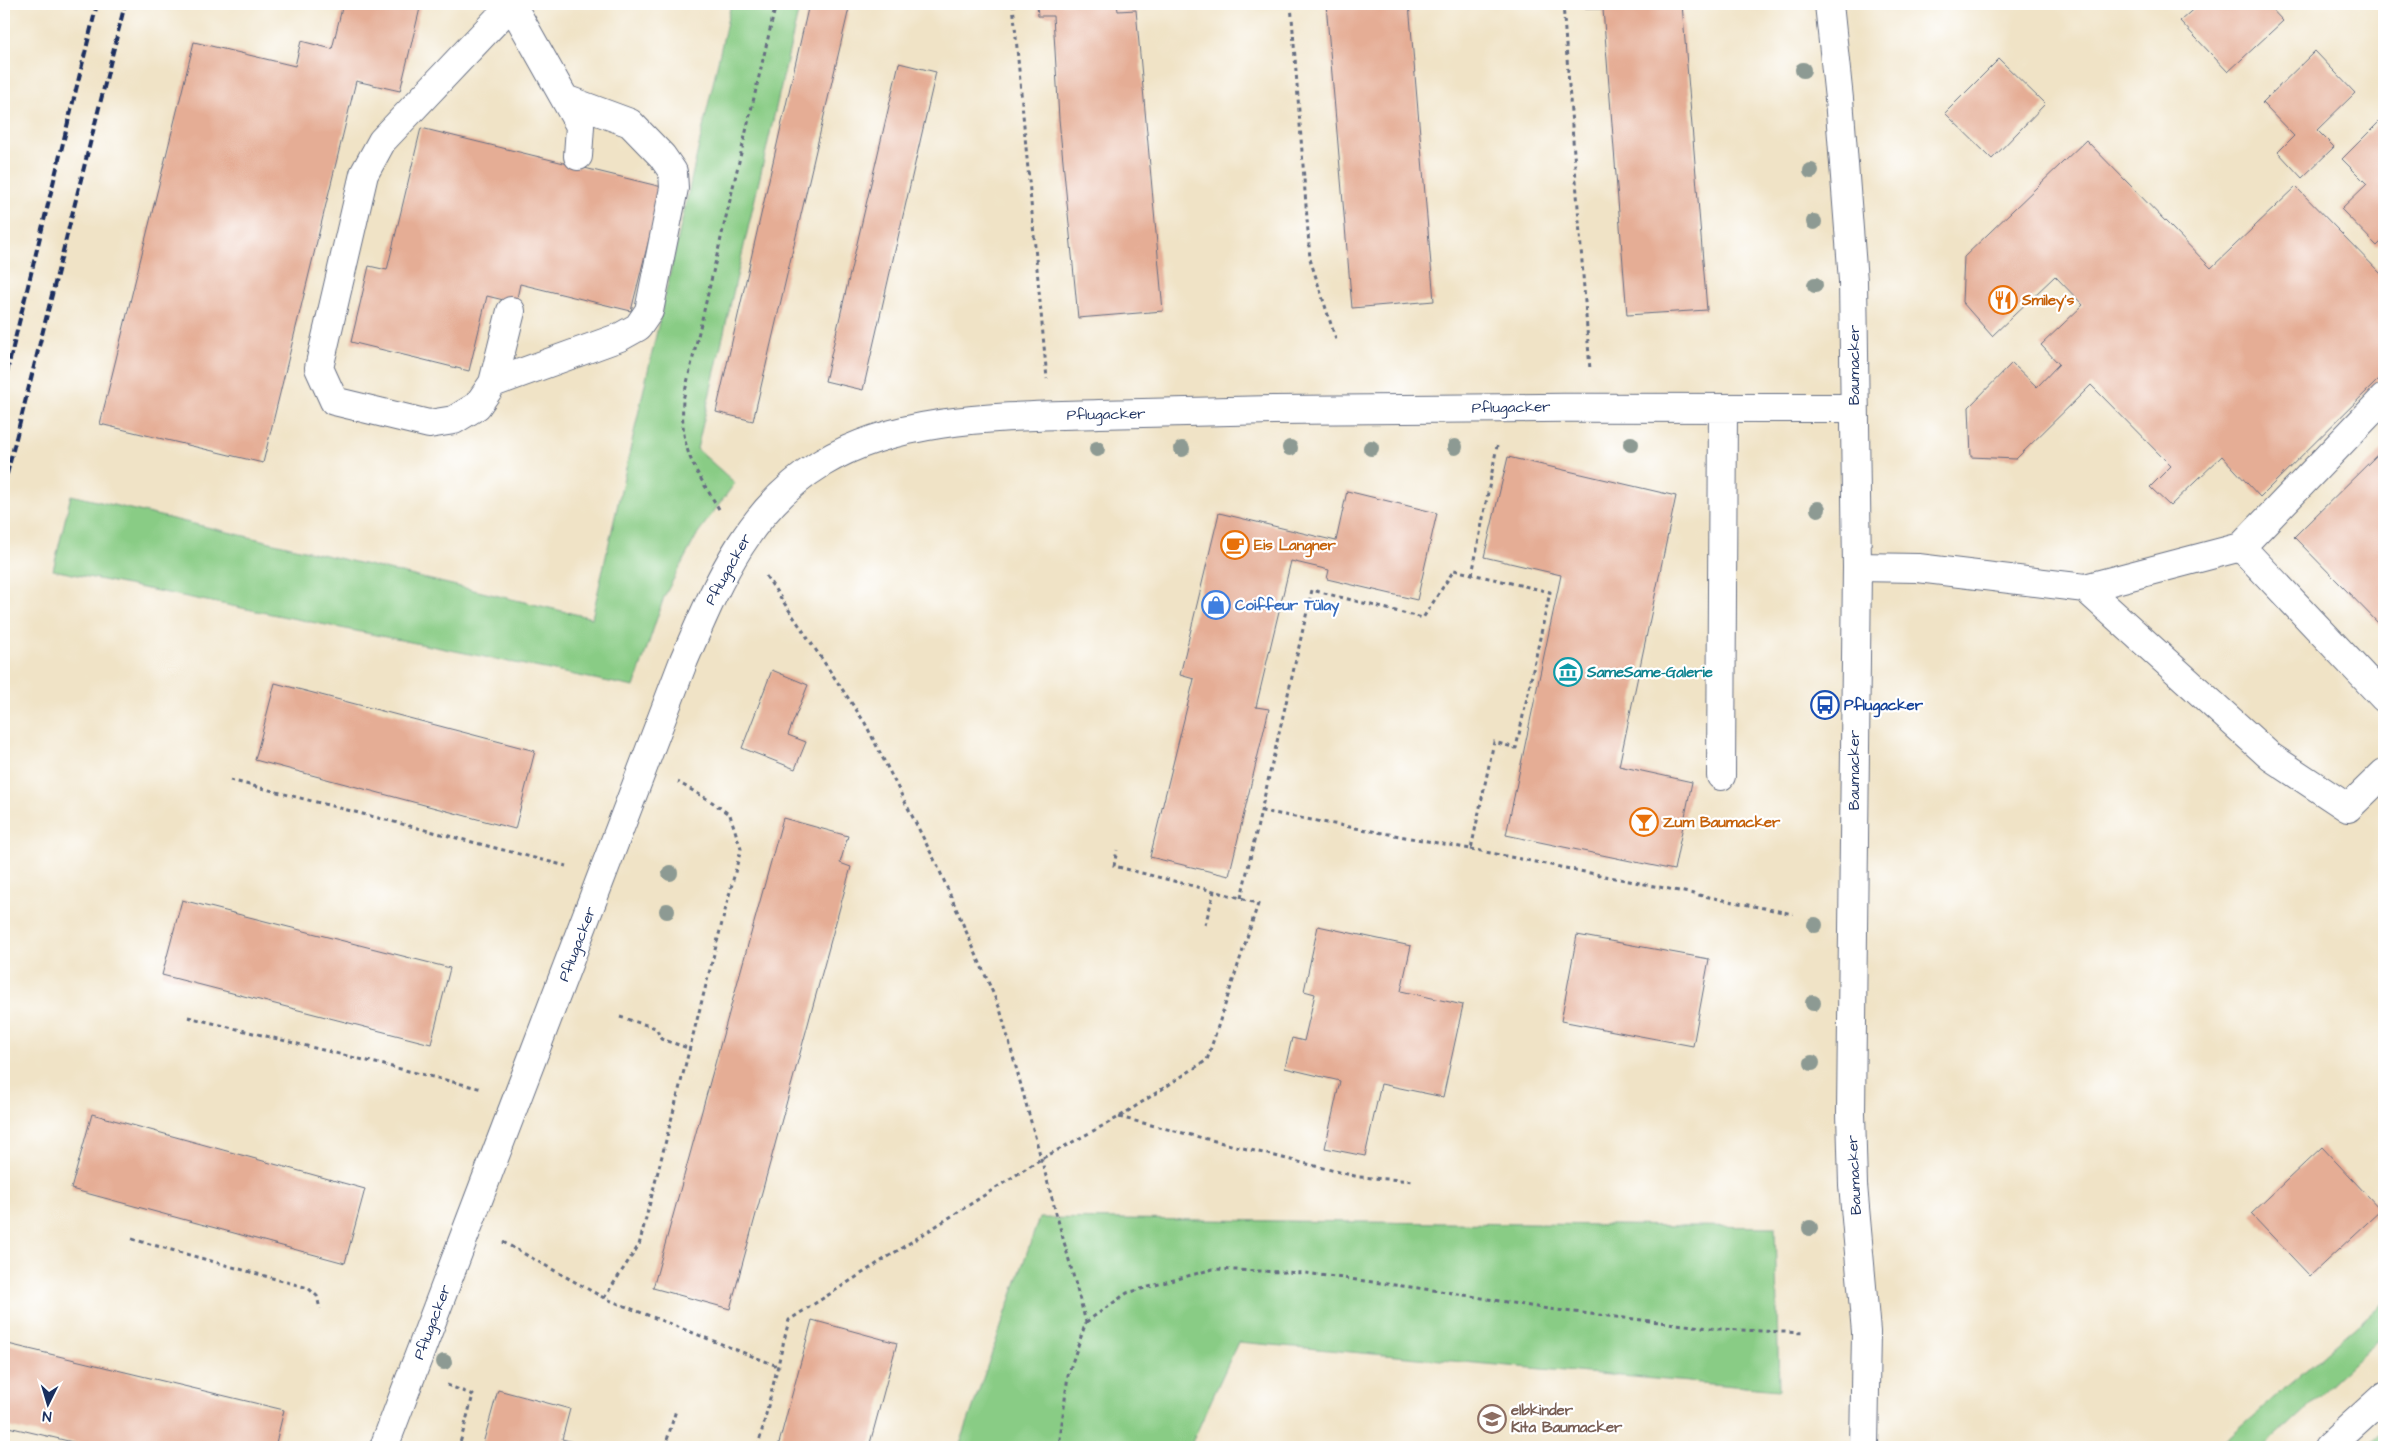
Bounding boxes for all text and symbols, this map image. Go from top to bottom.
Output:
restaurant icon: Smiley's [1988,285,2018,315]
place label: Smiley's [2021,290,2075,312]
street label: Baumacker [1844,325,1865,405]
street label: Pflugacker [1471,396,1551,420]
street label: Pflugacker [1066,403,1146,427]
street label: Pflugacker [700,530,758,609]
cafe icon: Eis Langner [1220,530,1250,560]
place label: Eis Langner [1254,535,1337,558]
shop icon: Coiffeur Tülay [1201,590,1231,620]
place label: Coiffeur Tülay [1235,595,1340,617]
museum icon: SameSame-Galerie [1553,657,1583,687]
place label: SameSame-Galerie [1586,662,1713,683]
bus stop icon: Pflugacker [1810,690,1840,720]
place label: Pflugacker [1844,695,1924,718]
street label: Baumacker [1844,730,1865,810]
bar icon: Zum Baumacker [1629,807,1659,837]
place label: Zum Baumacker [1663,812,1781,833]
street label: Pflugacker [554,904,602,985]
street label: Baumacker [1842,1134,1867,1216]
street label: Pflugacker [409,1282,457,1363]
north arrow [22,1378,72,1428]
place label: elbkinder Kita Baumacker [1511,1400,1623,1438]
school or university icon: elbkinder Kita Baumacker [1477,1404,1507,1434]
text: N [41,1406,52,1426]

